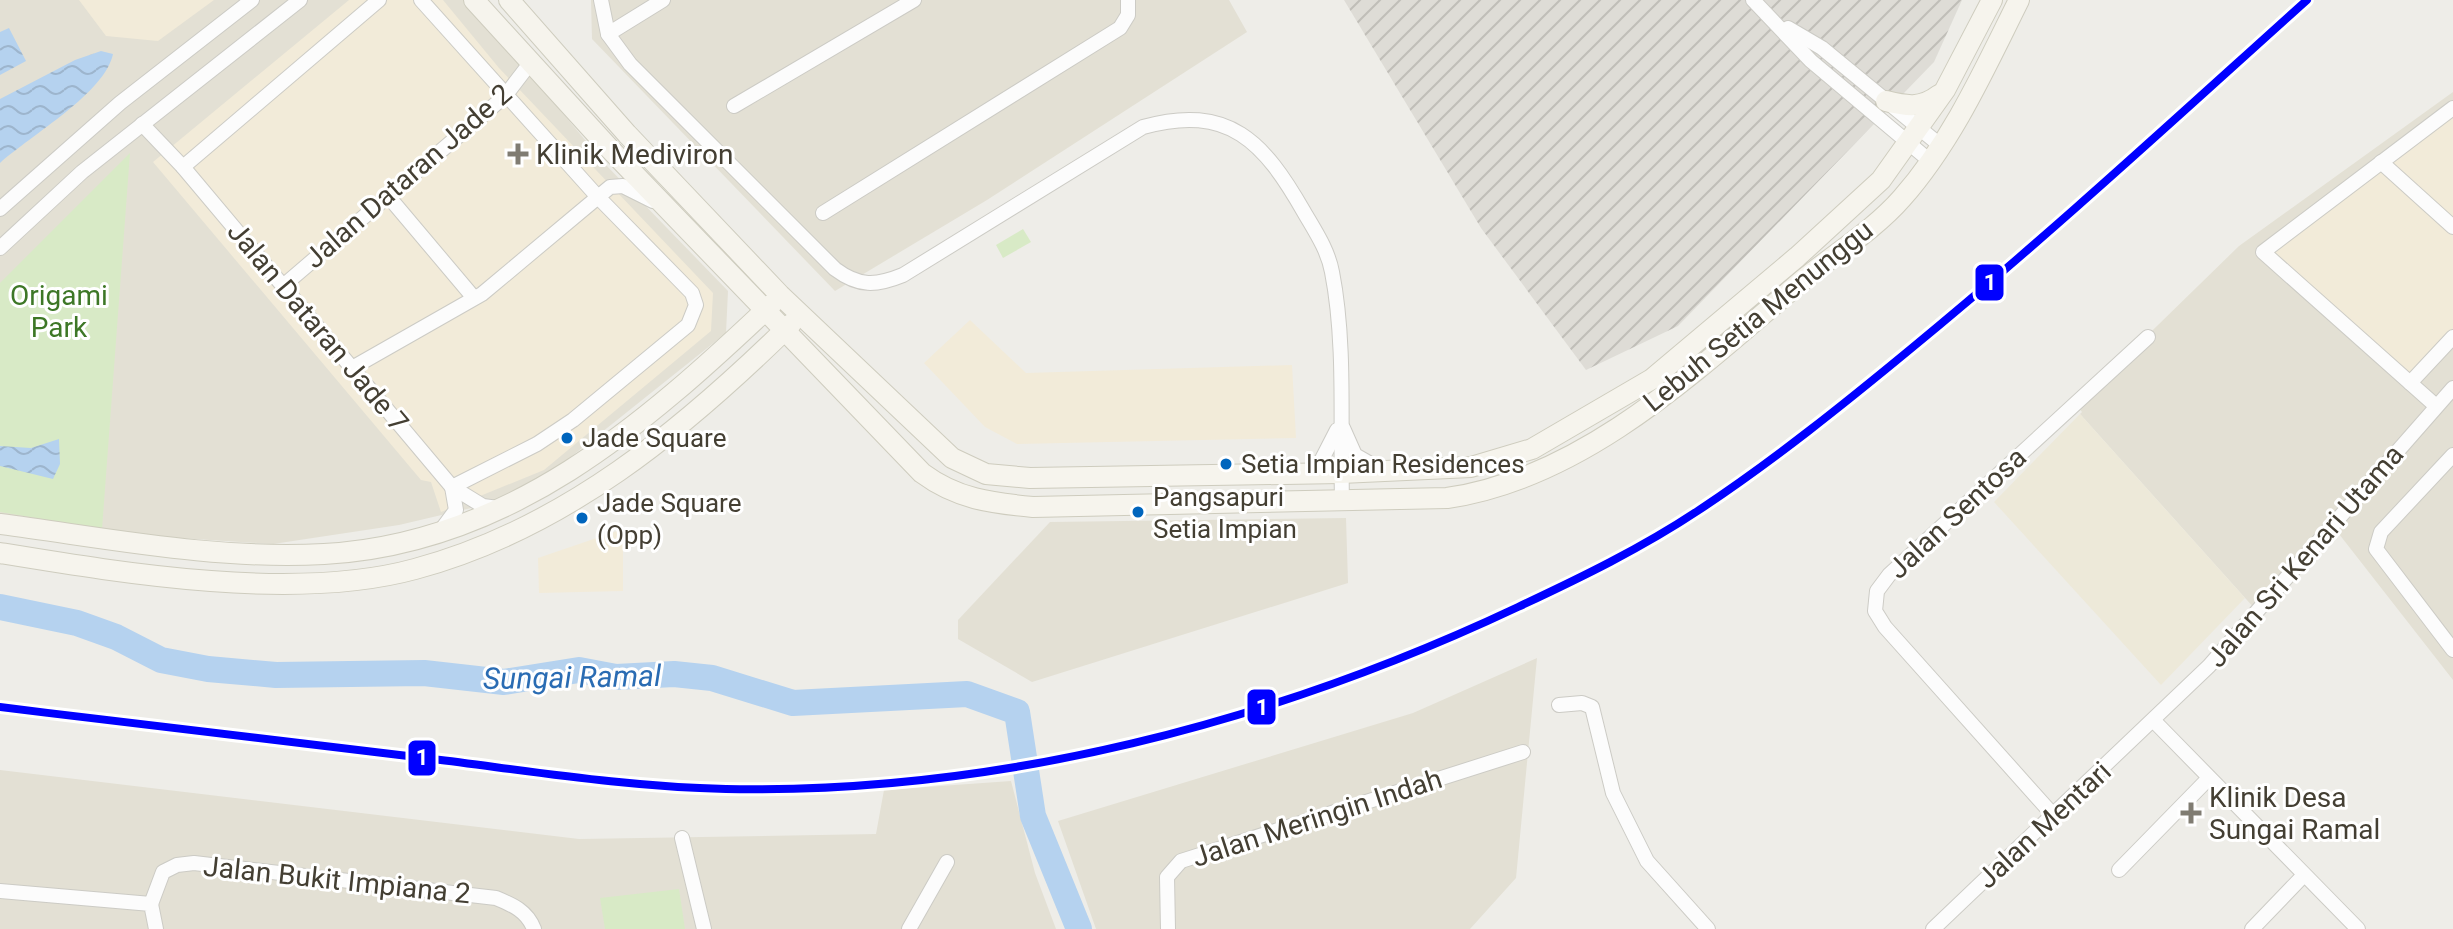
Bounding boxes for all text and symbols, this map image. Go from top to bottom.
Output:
street label: Jalan Dataran Jade 2 [298,77,518,275]
place label: Klinik Mediviron [536,138,734,171]
marker: Klinik Mediviron [507,143,529,165]
street label: Lebuh Setia Menunggu [1637,213,1879,419]
street label: Jalan Dataran Jade 7 [221,215,415,439]
line badge: 1 [1974,263,2005,302]
text: 1 [1984,270,1996,295]
park label: Origami Park [10,279,108,344]
place label: Jade Square [582,423,726,453]
marker: Jade Square [559,430,575,446]
street label: Jalan Sri Kenari Utama [2200,438,2410,674]
street label: Jalan Sentosa [1881,441,2033,585]
place label: Setia Impian Residences [1241,449,1525,479]
marker: Setia Impian Residences [1218,456,1234,472]
place label: Pangsapuri Setia Impian [1153,482,1297,544]
place label: Jade Square (Opp) [597,488,741,550]
marker: Pangsapuri Setia Impian [1130,504,1146,520]
marker: Jade Square (Opp) [574,510,590,526]
water label: Sungai Ramal [483,658,662,696]
line badge: 1 [1246,688,1277,726]
text: 1 [1256,695,1268,720]
line badge: 1 [407,739,437,777]
text: 1 [416,745,428,770]
street label: Jalan Mentari [1970,755,2118,895]
street label: Jalan Meringin Indah [1188,762,1446,874]
place label: Klinik Desa Sungai Ramal [2209,781,2380,846]
marker: Klinik Desa Sungai Ramal [2180,802,2202,824]
street label: Jalan Bukit Impiana 2 [202,850,472,910]

